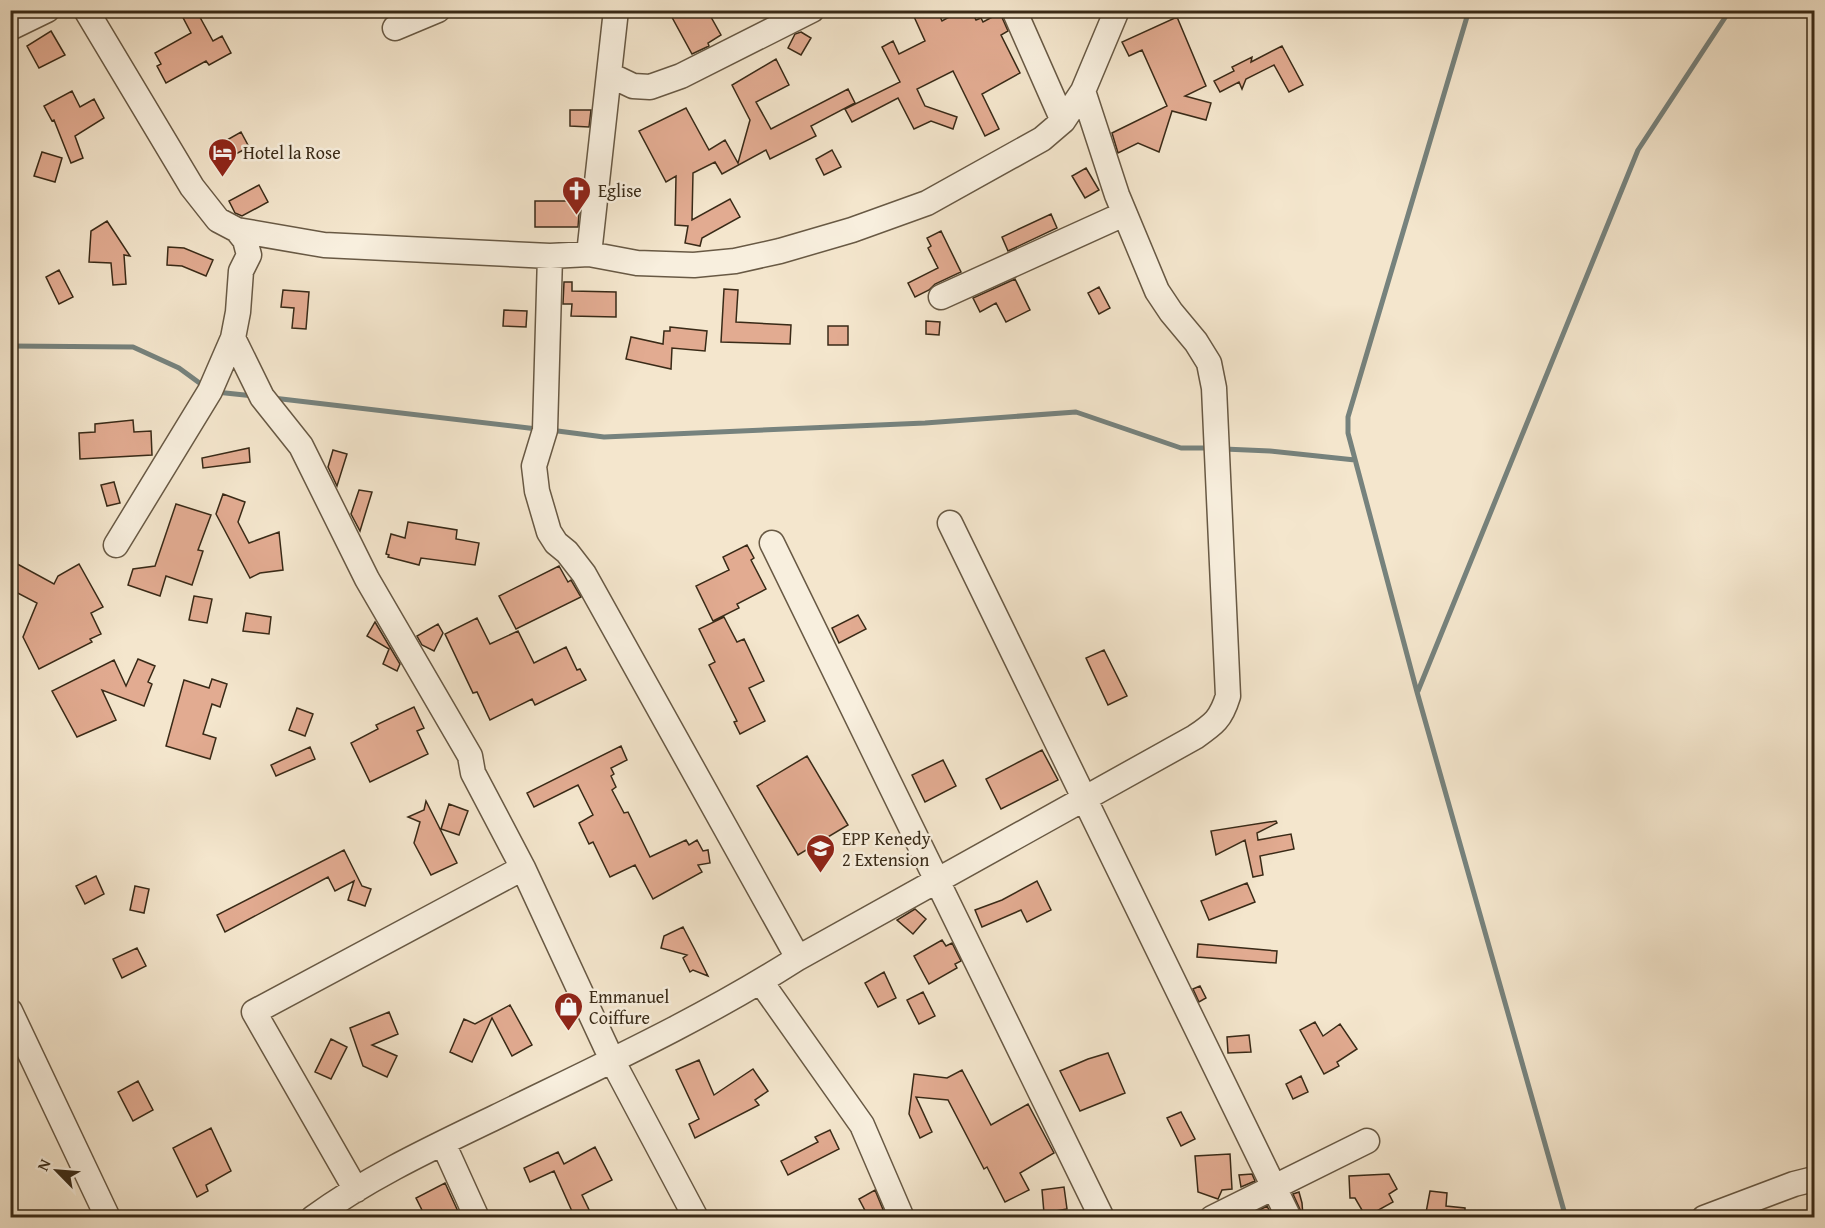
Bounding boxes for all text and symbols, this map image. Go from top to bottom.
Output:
hotel icon: Hotel la Rose [206,136,238,178]
place label: Hotel la Rose [243,139,341,166]
church icon: Eglise [561,174,593,216]
place label: Eglise [598,177,642,204]
place label: EPP Kenedy 2 Extension [842,825,931,873]
school or university icon: EPP Kenedy 2 Extension [805,832,837,874]
place label: Emmanuel Coiffure [589,983,669,1031]
shop icon: Emmanuel Coiffure [552,990,584,1032]
north arrow [27,1141,87,1201]
text: N [30,1154,57,1175]

